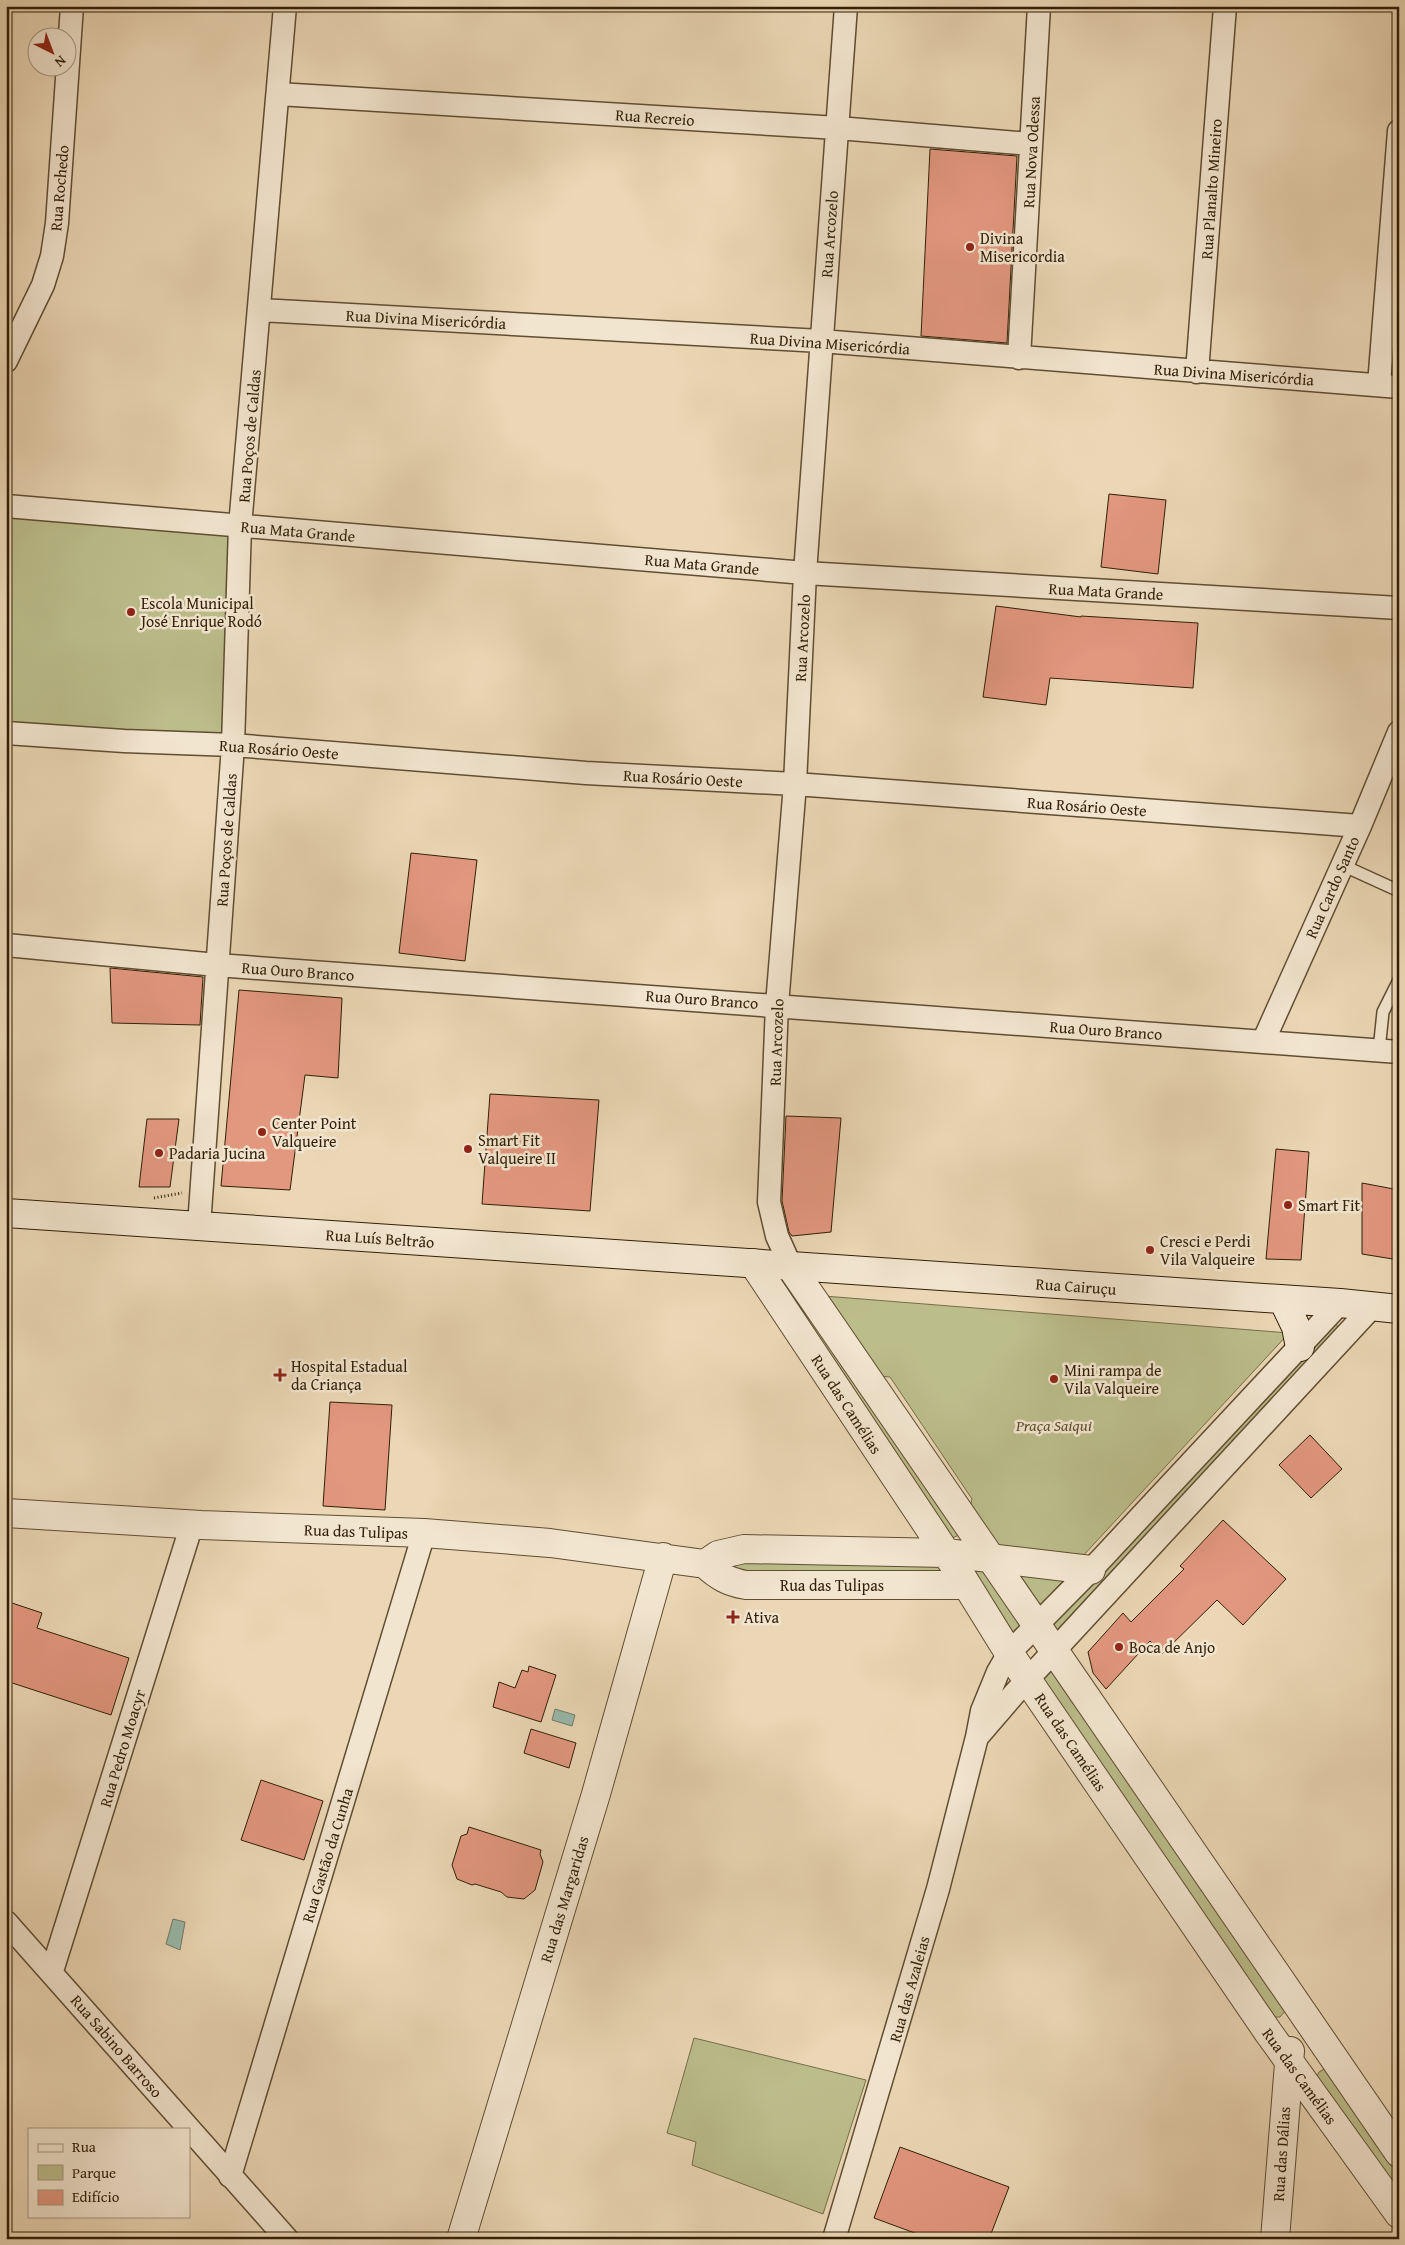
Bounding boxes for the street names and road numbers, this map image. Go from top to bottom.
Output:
street label: Rua Nova Odessa [1016,95,1046,209]
street label: Rua Recreio [615,102,695,132]
street label: Rua Planalto Mineiro [1194,118,1228,260]
street label: Rua Rochedo [43,144,75,232]
street label: Rua Arcozelo [814,190,844,278]
street label: Rua Divina Misericórdia [345,303,507,335]
street label: Rua Divina Misericórdia [749,325,911,361]
street label: Rua Divina Misericórdia [1153,356,1315,392]
street label: Rua Poços de Caldas [231,368,267,504]
street label: Rua Mata Grande [240,514,356,548]
street label: Rua Mata Grande [644,547,760,581]
street label: Rua Mata Grande [1048,576,1164,606]
street label: Rua Arcozelo [788,594,816,682]
street label: Rua Rosário Oeste [218,733,340,765]
street label: Rua Rosário Oeste [623,763,743,793]
street label: Rua Poços de Caldas [209,773,243,907]
street label: Rua Rosário Oeste [1026,790,1148,822]
street label: Rua Cardo Santo [1299,832,1365,942]
street label: Rua Ouro Branco [241,955,355,987]
street label: Rua Ouro Branco [645,983,759,1015]
street label: Rua Arcozelo [762,998,790,1086]
street label: Rua Ouro Branco [1049,1014,1163,1046]
street label: Rua Luís Beltrão [325,1222,435,1254]
street label: Rua Cairuçu [1035,1271,1117,1301]
street label: Rua das Camélias [806,1349,888,1459]
street label: Rua das Tulipas [304,1517,408,1545]
street label: Rua das Tulipas [780,1573,884,1597]
street label: Rua Pedro Moacyr [93,1686,151,1810]
street label: Rua das Camélias [1029,1688,1113,1796]
street label: Rua Gastão da Cunha [295,1784,359,1925]
street label: Rua das Margaridas [533,1833,595,1965]
street label: Rua das Azaleias [882,1933,936,2045]
street label: Rua Sabino Barroso [65,1989,169,2103]
street label: Rua das Camélias [1257,2023,1343,2129]
street label: Rua das Dálias [1266,2106,1296,2202]

